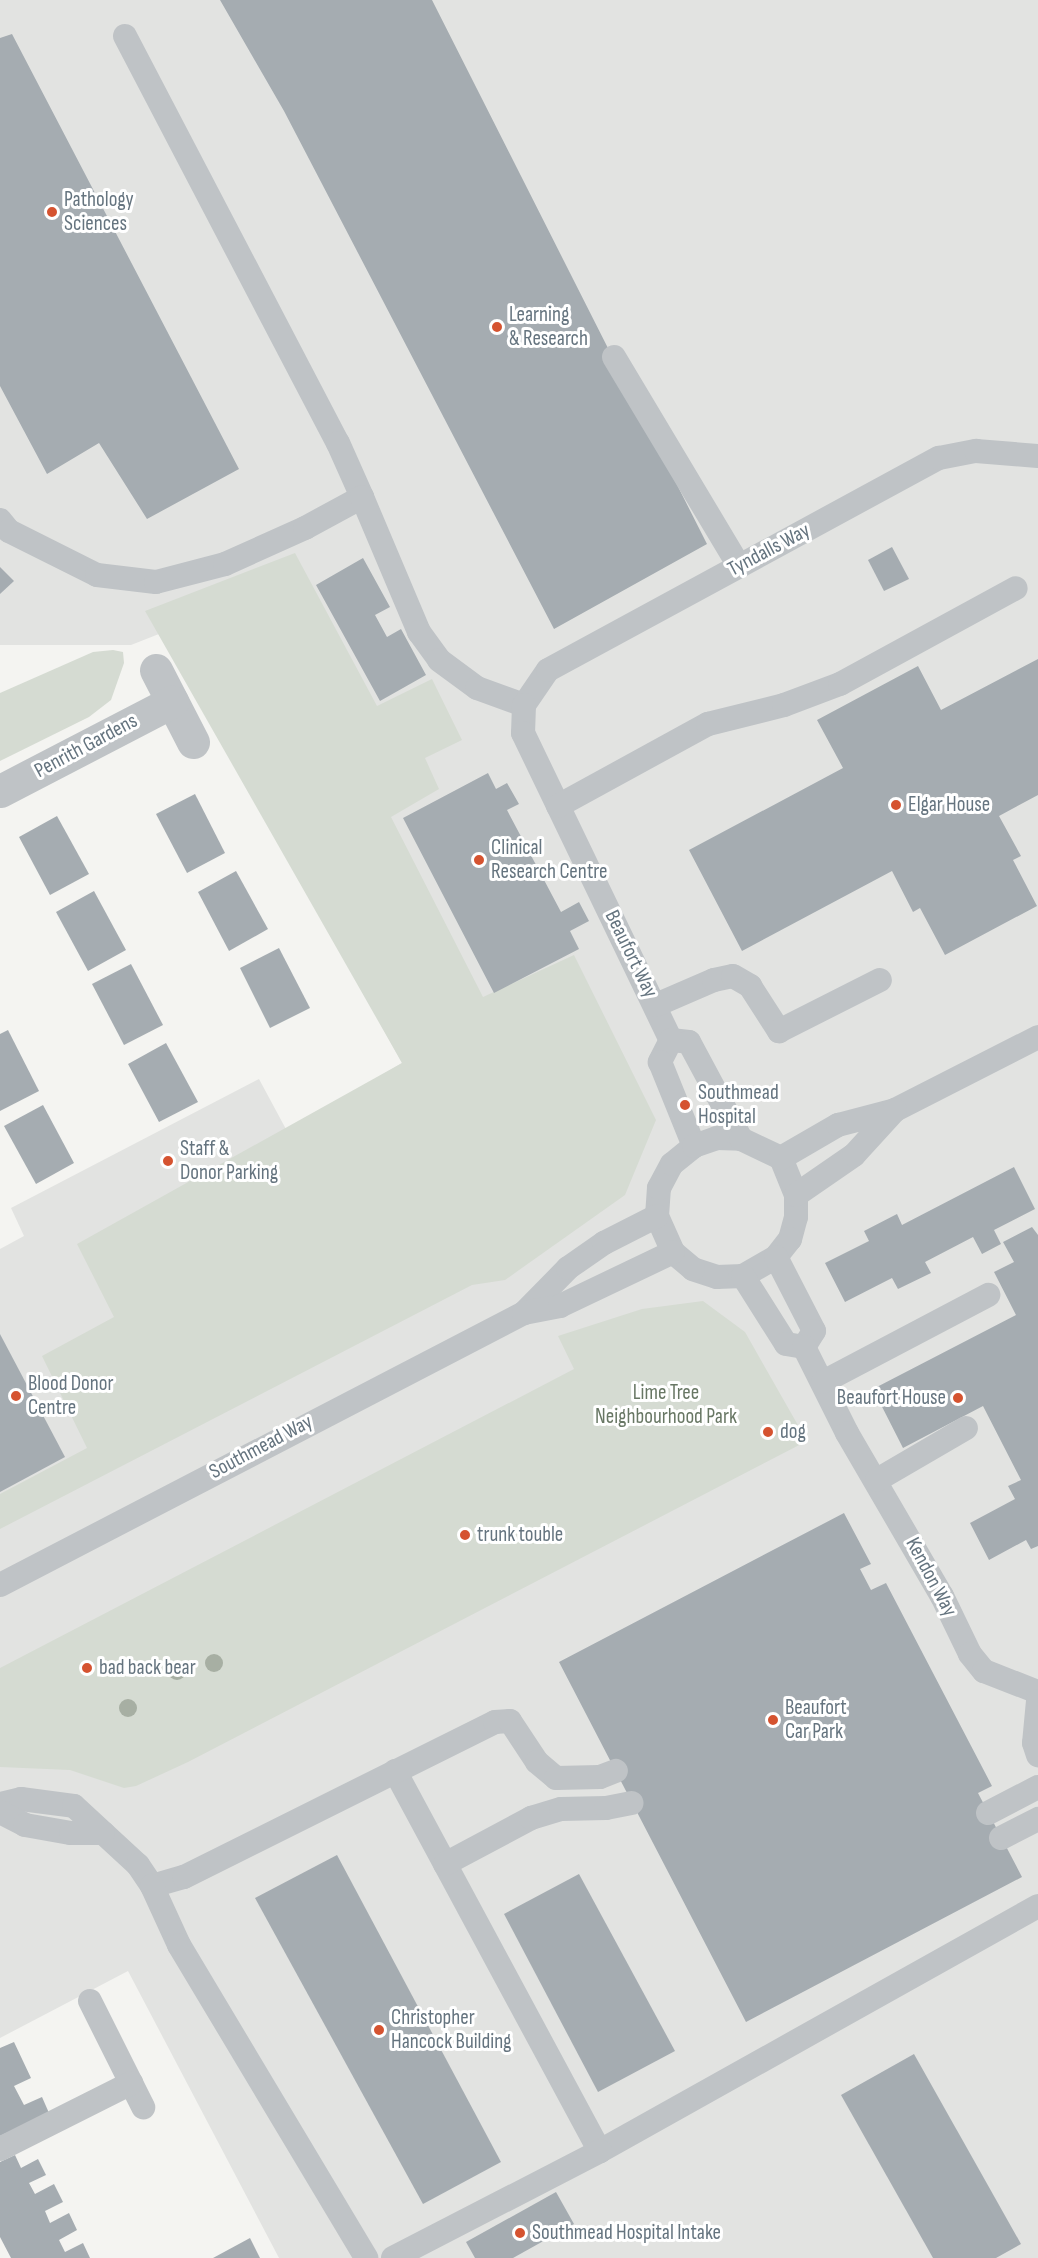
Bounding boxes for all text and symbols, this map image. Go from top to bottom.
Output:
place label: Pathology Sciences [64,187,133,237]
marker: Pathology Sciences [45,205,59,219]
place label: Learning & Research [509,302,588,352]
marker: Learning & Research [490,320,504,334]
street label: Tyndalls Way [724,518,814,582]
street label: Penrith Gardens [30,708,142,784]
place label: Elgar House [908,792,990,818]
marker: Elgar House [889,798,903,812]
place label: Clinical Research Centre [491,835,607,885]
marker: Clinical Research Centre [472,853,486,867]
street label: Beaufort Way [599,906,663,1002]
place label: Southmead Hospital [698,1080,779,1130]
marker: Southmead Hospital [676,1096,694,1114]
place label: Staff & Donor Parking [180,1136,278,1186]
marker: Staff & Donor Parking [161,1154,175,1168]
place label: Blood Donor Centre [28,1371,114,1421]
park label: Lime Tree Neighbourhood Park [595,1380,737,1430]
place label: Beaufort House [837,1385,946,1411]
marker: Blood Donor Centre [9,1389,23,1403]
marker: Beaufort House [951,1391,965,1405]
street label: Southmead Way [205,1409,317,1485]
place label: dog [780,1419,806,1445]
marker: dog [761,1425,775,1439]
place label: trunk touble [477,1522,563,1548]
marker: trunk touble [458,1528,472,1542]
street label: Kendon Way [900,1533,962,1621]
place label: bad back bear [99,1655,196,1681]
marker: bad back bear [80,1661,94,1675]
place label: Beaufort Car Park [785,1695,847,1745]
marker: Beaufort Car Park [766,1713,780,1727]
place label: Christopher Hancock Building [391,2005,511,2055]
marker: Christopher Hancock Building [372,2023,386,2037]
place label: Southmead Hospital Intake [532,2220,721,2246]
marker: Southmead Hospital Intake [513,2226,527,2240]

